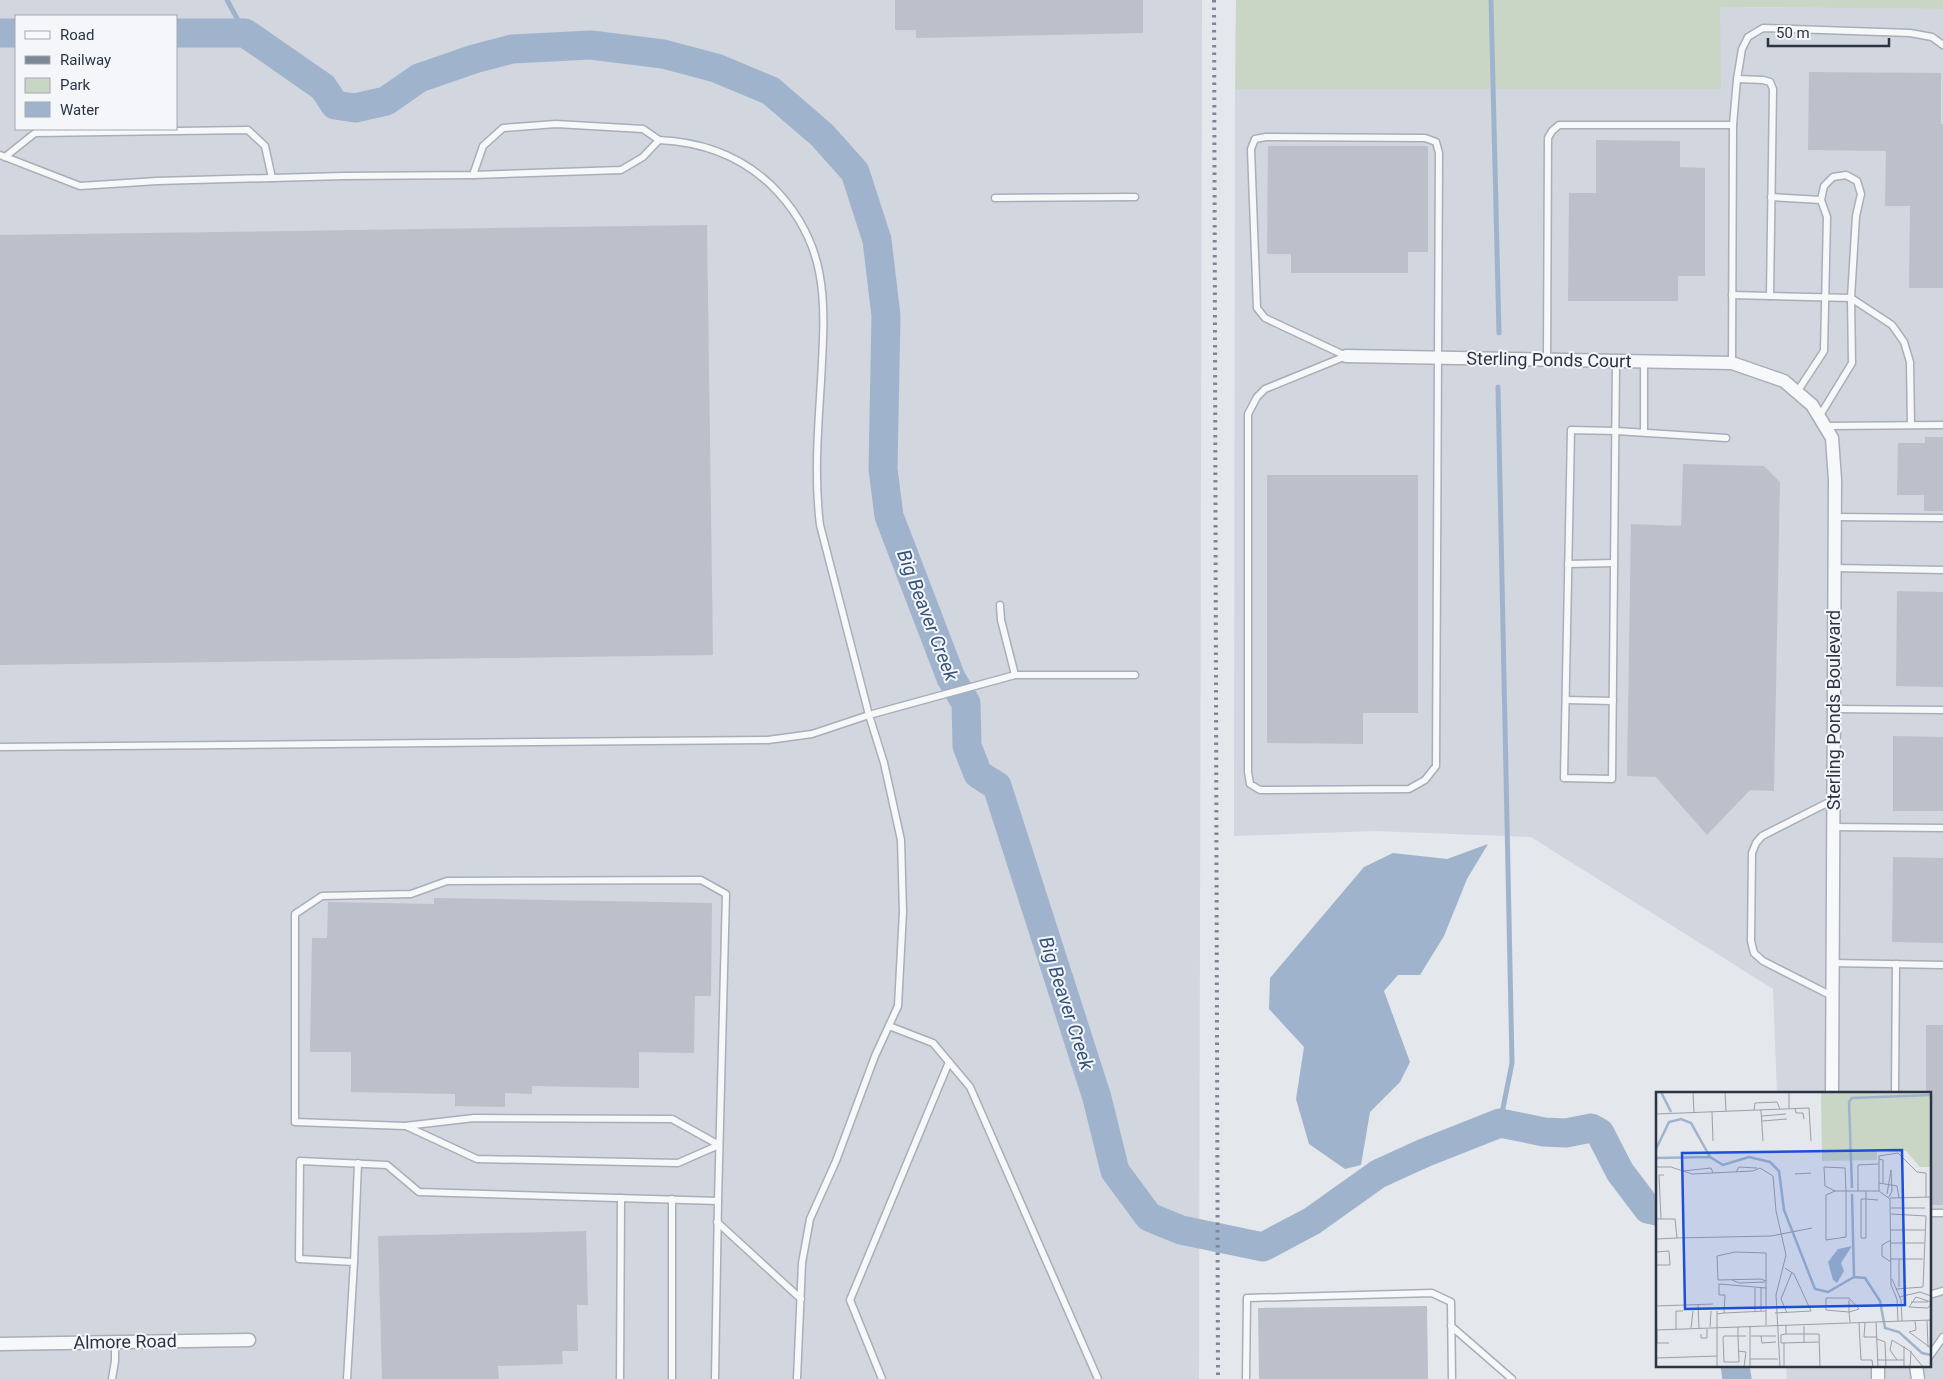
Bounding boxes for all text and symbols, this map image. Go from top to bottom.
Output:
legend [15,15,178,130]
scale bar [1768,15,1889,47]
text: 50 m [1776,24,1810,42]
text: Road [60,26,94,44]
text: Railway [60,51,111,69]
text: Park [60,76,91,94]
text: Water [60,101,99,119]
street label: Sterling Ponds Court [1466,348,1632,371]
water label: Big Beaver Creek [892,546,963,685]
street label: Sterling Ponds Boulevard [1823,610,1844,810]
water label: Big Beaver Creek [1034,934,1099,1073]
inset map [1656,1092,1930,1366]
street label: Almore Road [73,1330,177,1353]

